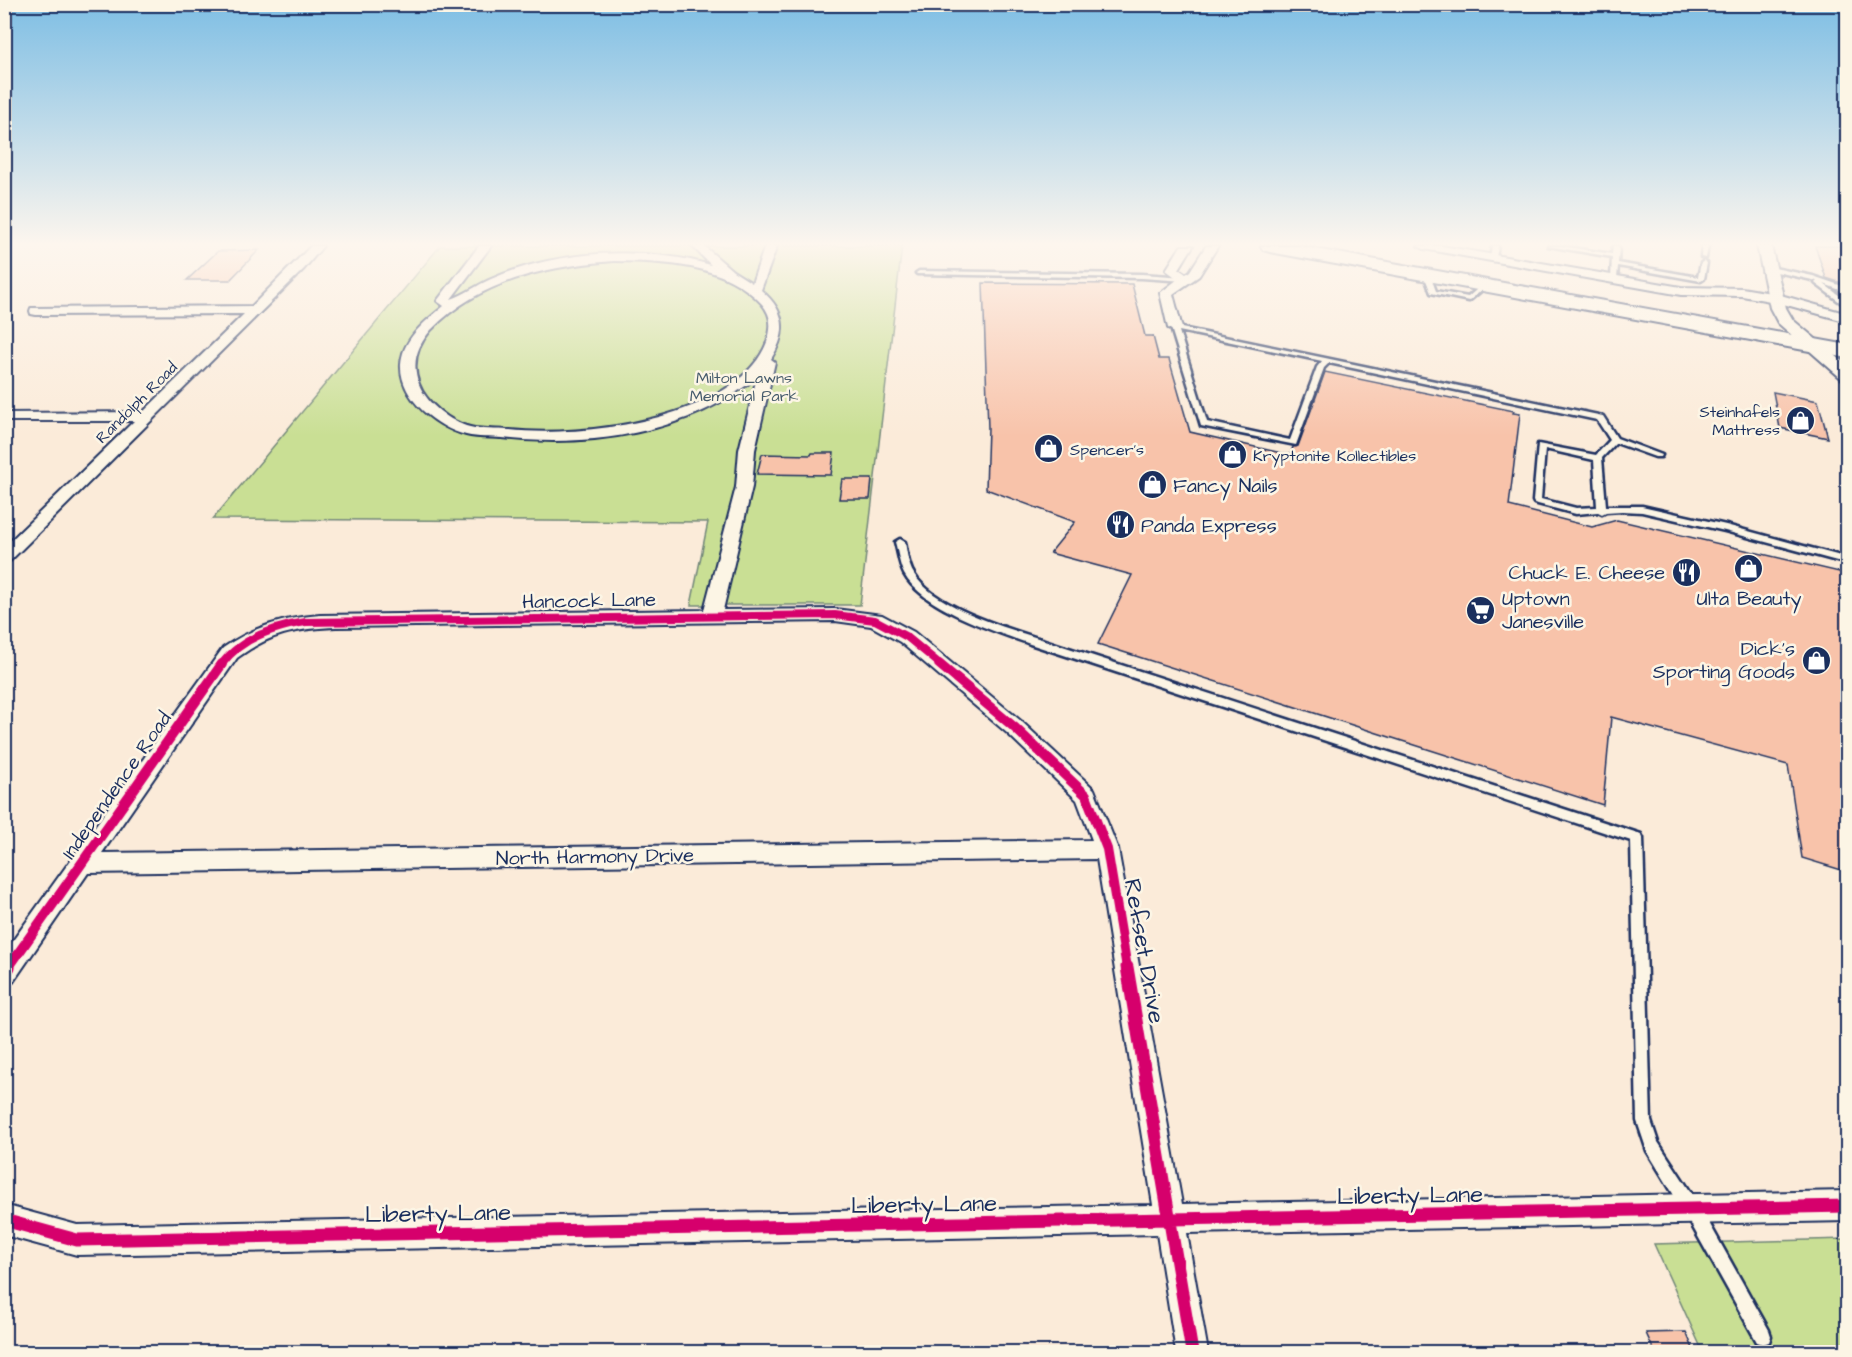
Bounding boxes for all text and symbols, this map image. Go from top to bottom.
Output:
street label: Randolph Road [91,357,182,448]
park label: Milton Lawns Memorial Park [690,367,799,407]
place label: Steinhafels Mattress [1699,401,1780,441]
shop icon: Steinhafels Mattress [1785,404,1817,436]
shop icon: Spencer's [1033,433,1065,465]
place label: Spencer's [1070,439,1144,461]
shop icon: Kryptonite Kollectibles [1216,439,1248,471]
place label: Kryptonite Kollectibles [1253,445,1416,468]
shop icon: Fancy Nails [1136,469,1168,501]
place label: Fancy Nails [1173,472,1278,501]
restaurant icon: Panda Express [1104,509,1136,541]
place label: Panda Express [1141,512,1277,540]
shop icon: Ulta Beauty [1733,552,1765,584]
restaurant icon: Chuck E. Cheese [1670,556,1702,588]
place label: Chuck E. Cheese [1509,559,1665,587]
place label: Uptown Janesville [1502,585,1584,636]
place label: Ulta Beauty [1696,585,1802,614]
street label: Hancock Lane [522,586,656,616]
supermarket icon: Uptown Janesville [1465,594,1497,626]
place label: Dick's Sporting Goods [1653,635,1795,687]
shop icon: Dick's Sporting Goods [1800,644,1832,676]
street label: Independence Road [55,706,178,865]
street label: North Harmony Drive [496,841,695,874]
street label: Refset Drive [1115,876,1173,1026]
street label: Liberty Lane [1337,1178,1483,1215]
street label: Liberty Lane [851,1187,997,1224]
street label: Liberty Lane [365,1196,511,1233]

